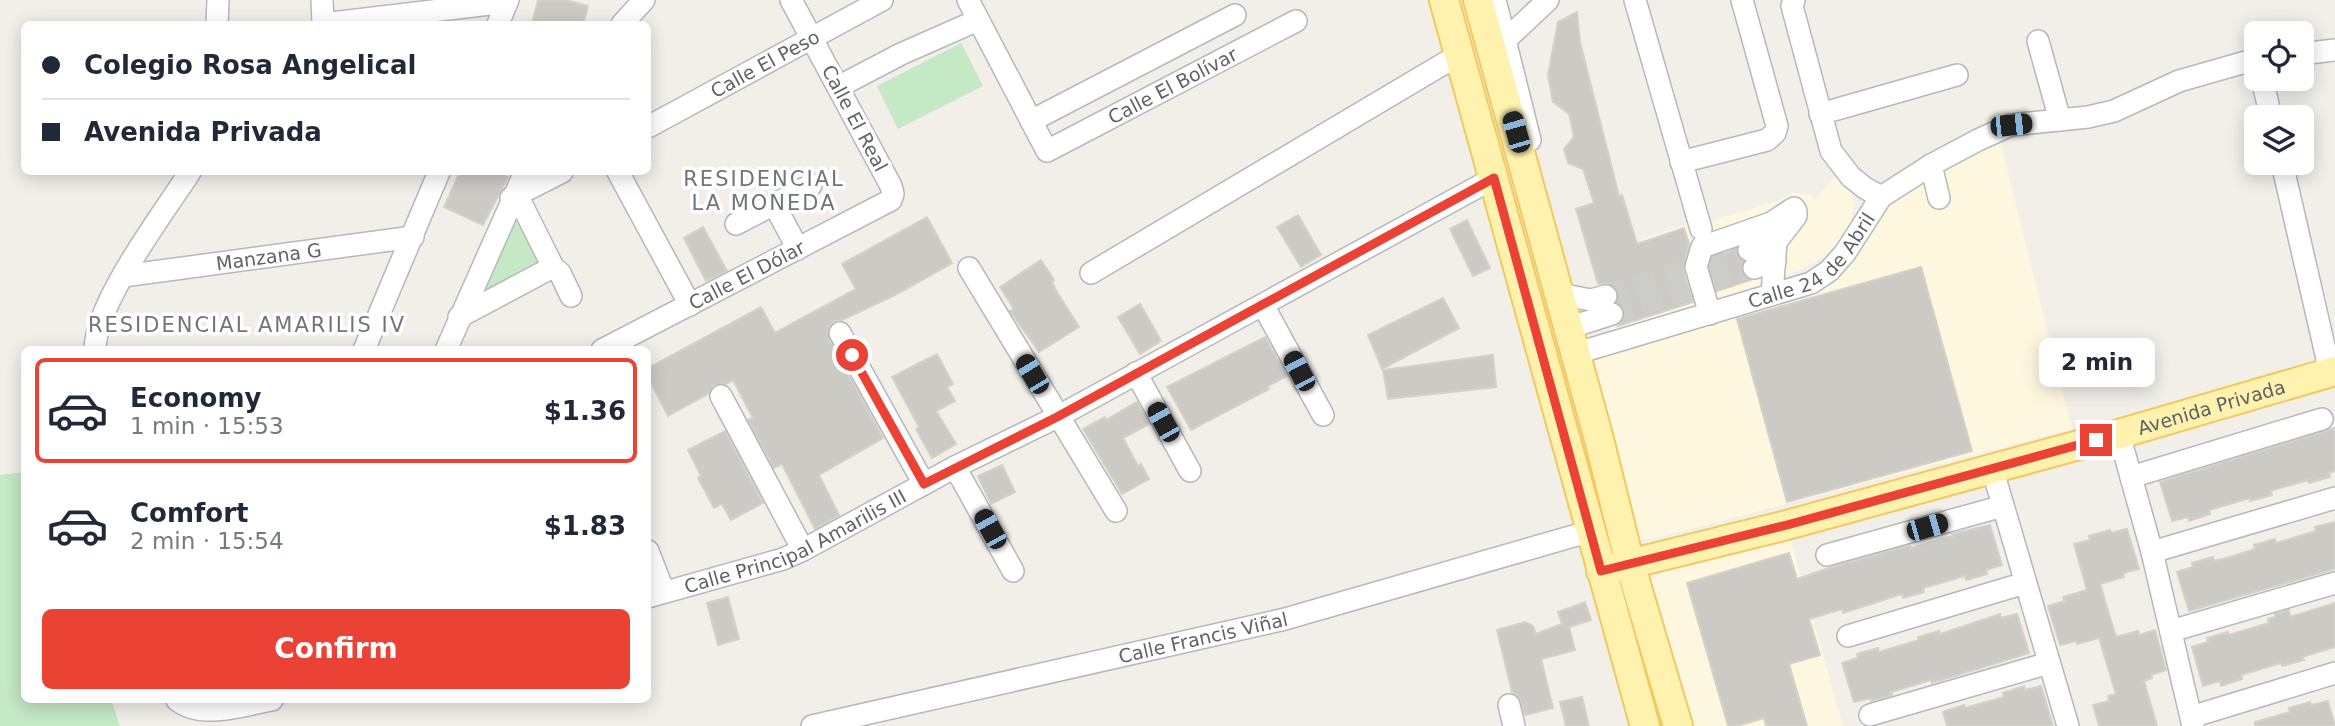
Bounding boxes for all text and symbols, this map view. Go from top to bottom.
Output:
map controls [2244,21,2314,175]
button: locate [2244,21,2314,91]
street label: Calle El Peso [707,25,823,102]
street label: Calle El Bolívar [1104,43,1241,128]
text: Colegio Rosa Angelical [84,50,416,80]
street label: Calle El Real [818,61,892,175]
button: layers [2244,105,2314,175]
car [1501,109,1532,155]
car [1990,112,2033,138]
text: Avenida Privada [84,117,322,147]
district label: RESIDENCIAL LA MONEDA [683,167,845,215]
street label: Calle 24 de Abril [1745,209,1879,312]
street label: Calle El Dólar [685,236,809,314]
street label: Manzana G [215,238,323,274]
district label: RESIDENCIAL AMARILIS IV [88,313,406,337]
callout: 2 min [2038,338,2154,388]
route start [836,339,868,371]
car [1280,348,1319,394]
text: 2 min [2061,349,2133,375]
car [1013,351,1052,397]
street label: Avenida Privada [2135,375,2288,439]
icon: car [46,379,109,442]
text: Economy [130,383,261,413]
text: $1.36 [544,396,626,426]
car [1144,399,1183,445]
text: 1 min · 15:53 [130,413,284,439]
route end [2080,424,2112,456]
street label: Calle Principal Amarilis III [682,485,910,597]
icon: car [46,494,109,557]
text: Comfort [130,498,248,528]
car [971,506,1010,552]
text: $1.83 [544,511,626,541]
car [1904,511,1951,543]
text: 2 min · 15:54 [130,528,284,554]
street label: Calle Francis Viñal [1116,608,1290,667]
button: Confirm [42,609,630,689]

